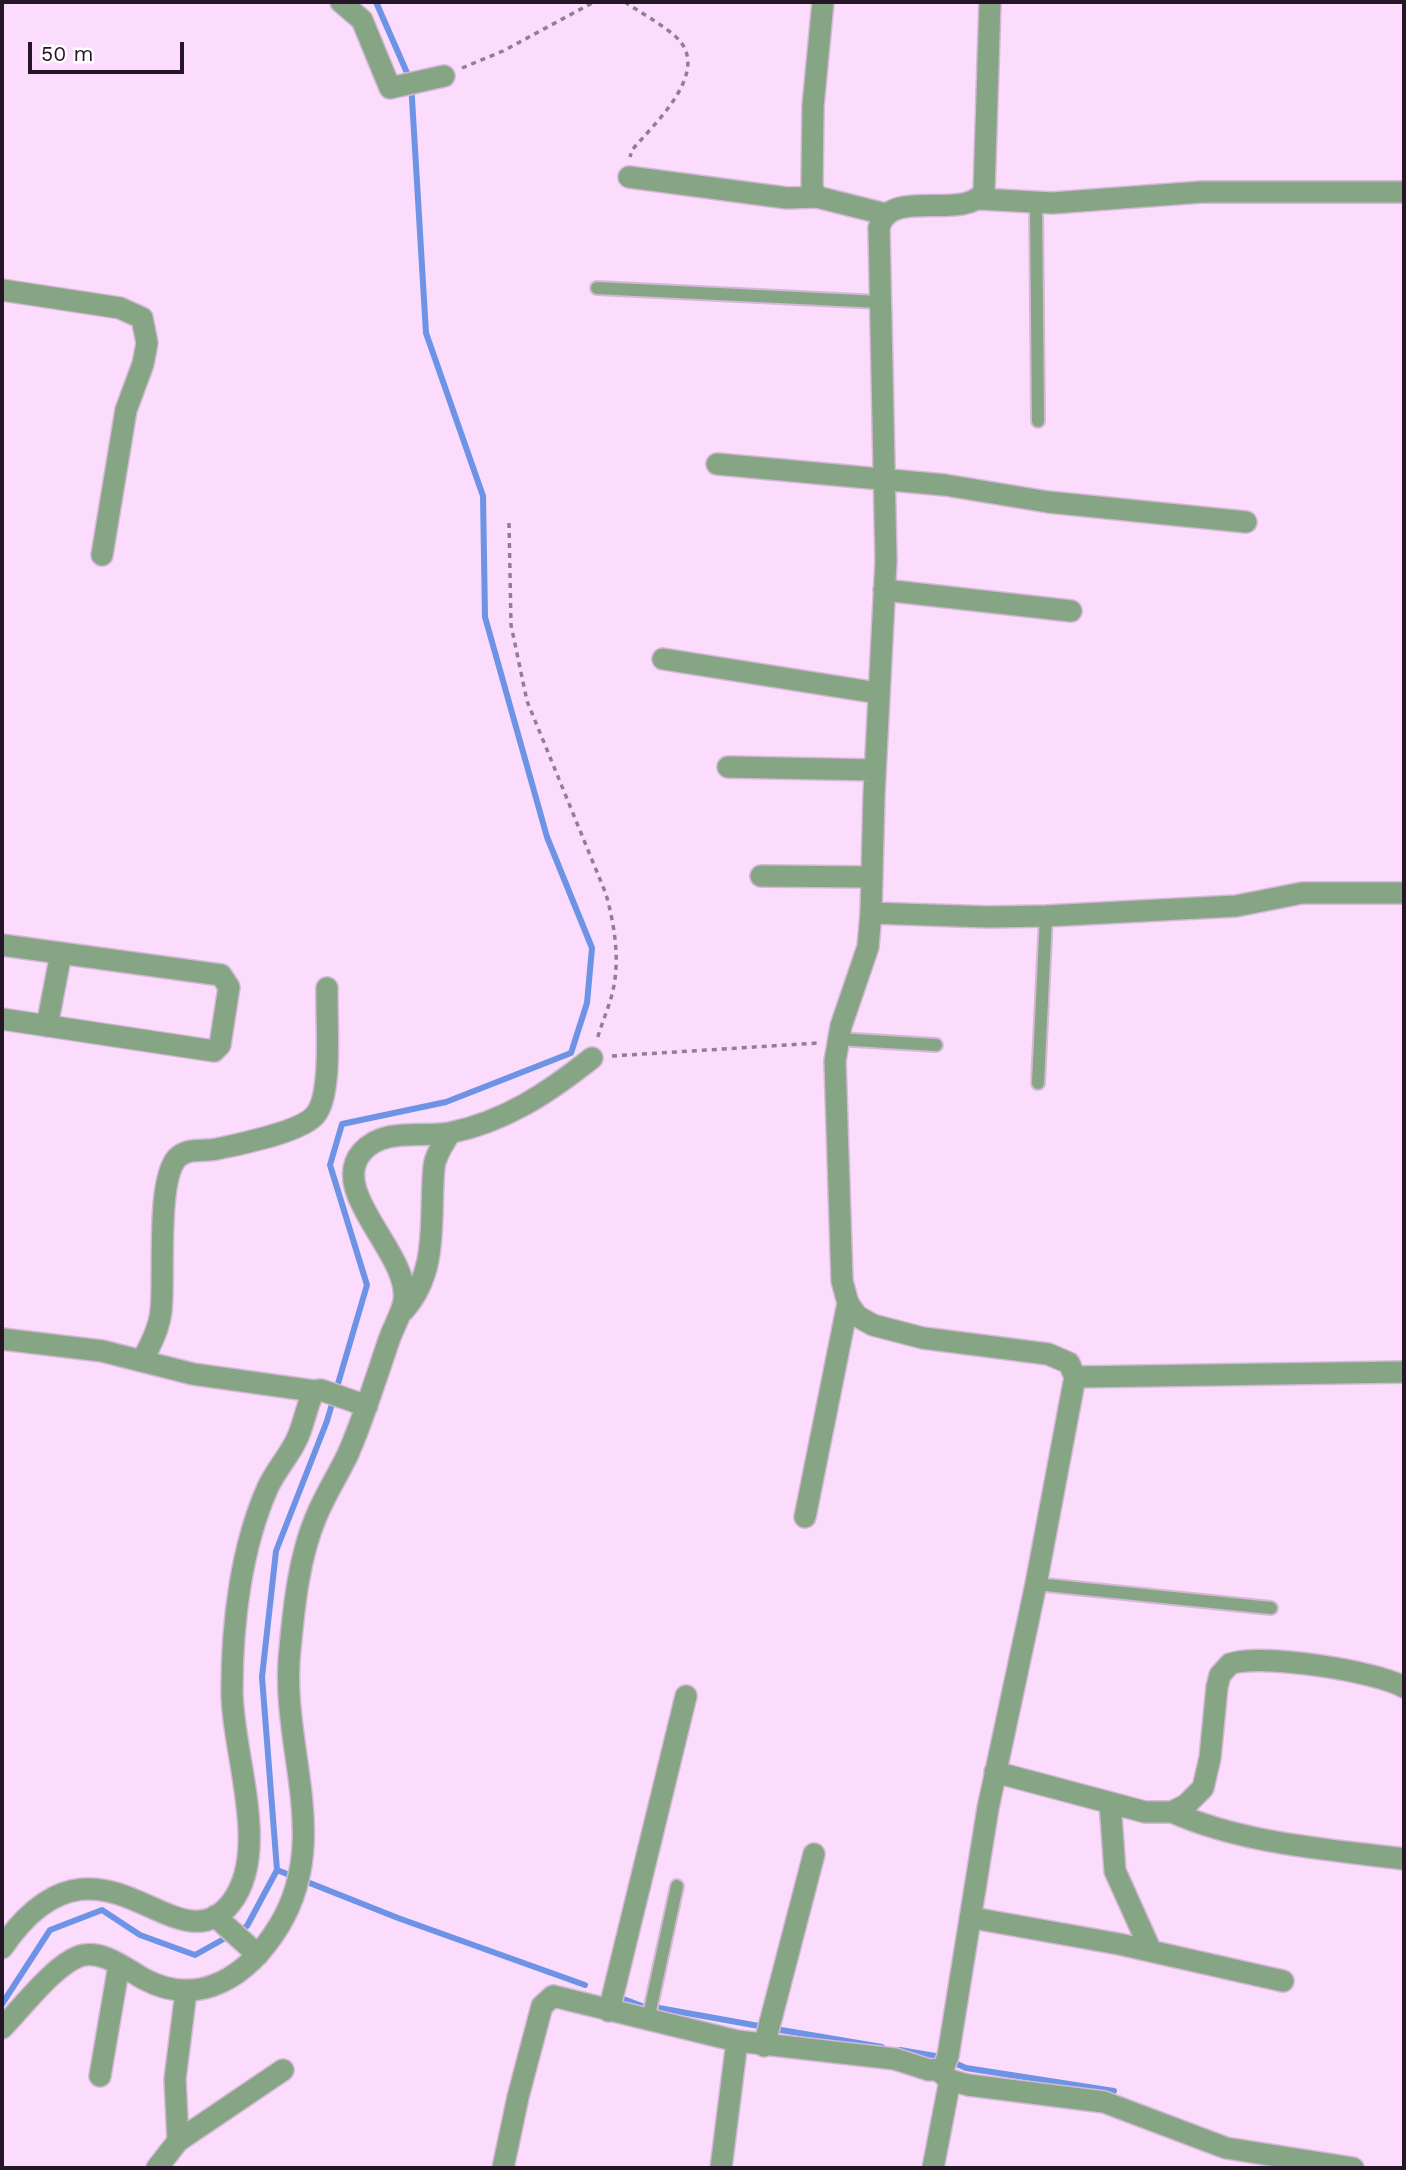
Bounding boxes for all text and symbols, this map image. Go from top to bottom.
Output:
scale bar [32,28,187,72]
text: 50 m [41,41,93,66]

